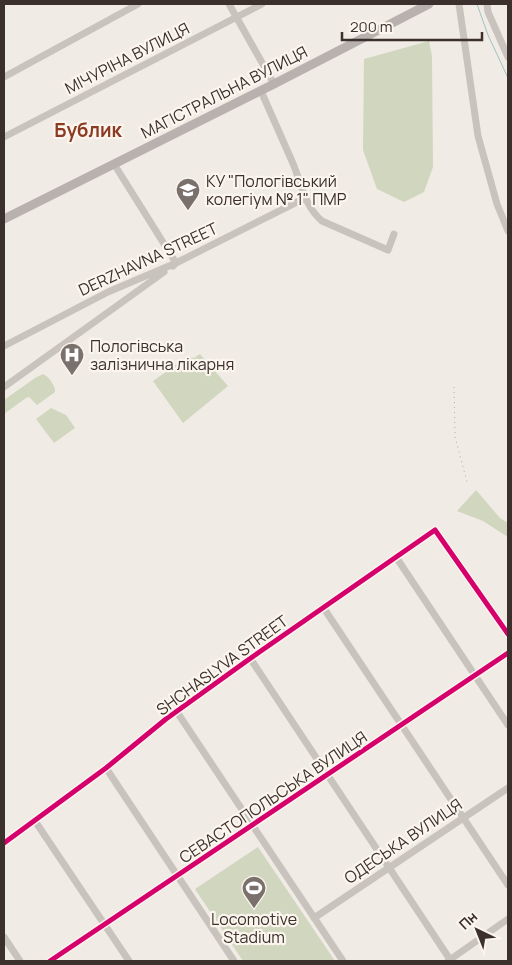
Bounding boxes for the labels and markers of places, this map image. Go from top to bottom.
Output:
place label: КУ "Пологівський колегіум № 1" ПМР [206,170,347,210]
school or university icon: КУ "Пологівський колегіум № 1" ПМР [175,177,201,211]
place label: Пологівська залізнична лікарня [90,335,234,375]
hospital icon: Пологівська залізнична лікарня [59,342,85,376]
sports icon: Locomotive Stadium [241,875,267,909]
place label: Locomotive Stadium [211,908,297,948]

